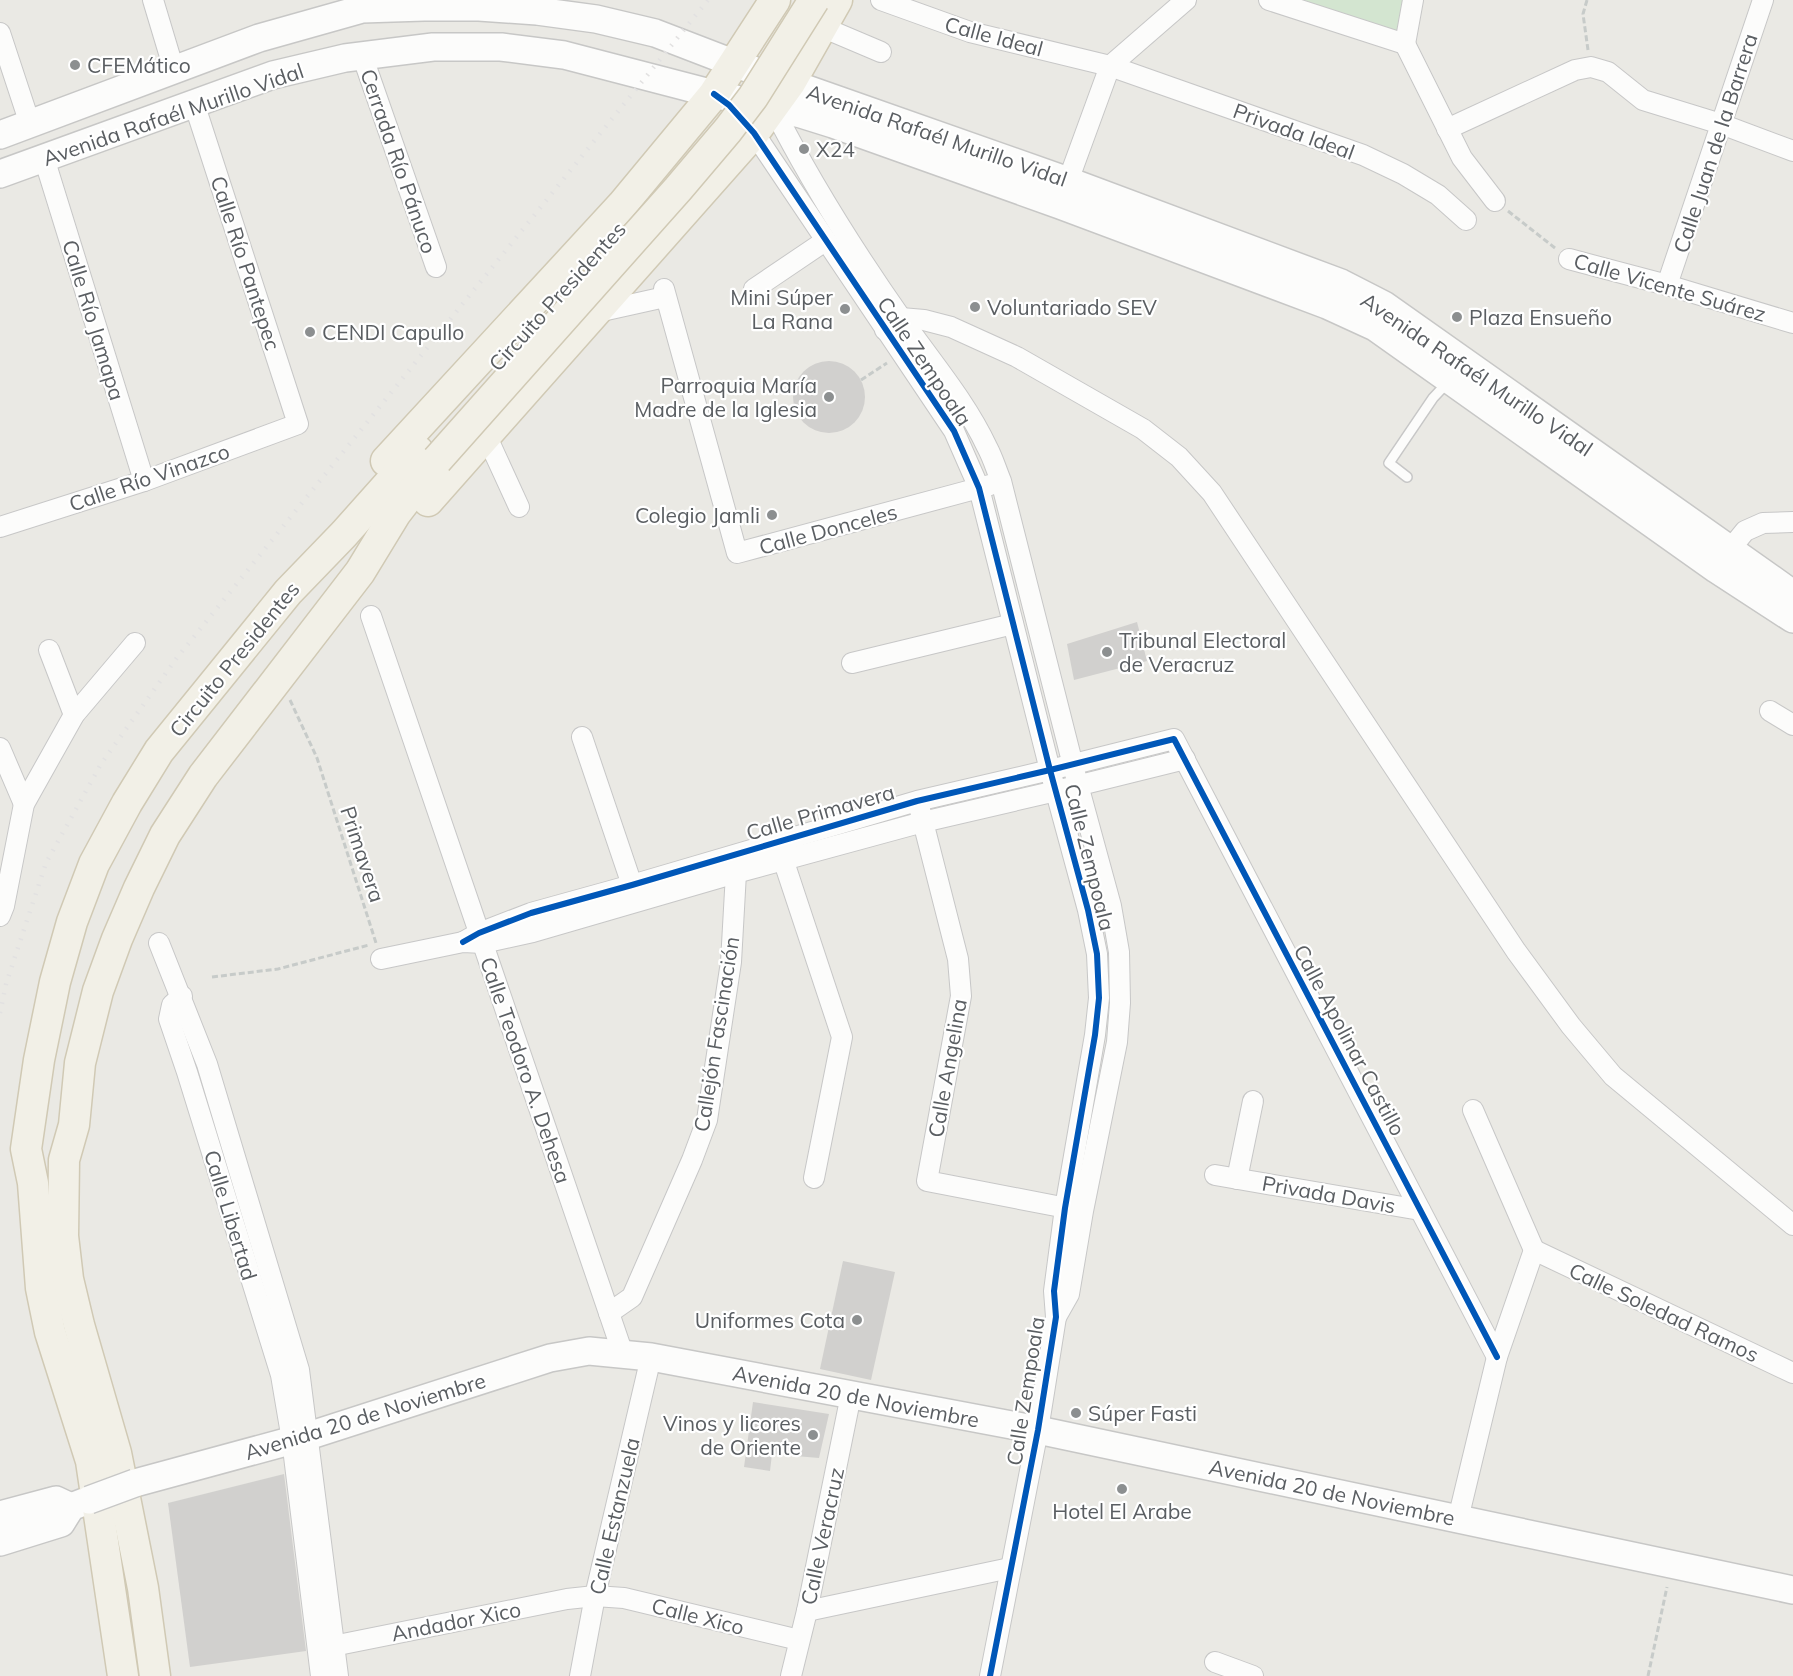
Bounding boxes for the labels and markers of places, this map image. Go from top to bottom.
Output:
place label: CFEMático [87,52,191,78]
marker: CFEMático [68,58,82,72]
place label: X24 [816,136,855,162]
marker: X24 [797,142,811,156]
place label: Mini Súper La Rana [730,284,833,334]
place label: Voluntariado SEV [987,294,1157,320]
marker: Voluntariado SEV [968,300,982,314]
marker: Mini Súper La Rana [838,302,852,316]
place label: Plaza Ensueño [1469,304,1612,330]
marker: Plaza Ensueño [1450,310,1464,324]
place label: CENDI Capullo [322,319,464,345]
marker: CENDI Capullo [303,325,317,339]
place label: Parroquia María Madre de la Iglesia [634,372,817,422]
marker: Parroquia María Madre de la Iglesia [822,390,836,404]
place label: Colegio Jamli [635,502,760,528]
marker: Colegio Jamli [765,508,779,522]
place label: Tribunal Electoral de Veracruz [1119,627,1286,677]
marker: Tribunal Electoral de Veracruz [1100,645,1114,659]
place label: Uniformes Cota [695,1307,845,1333]
marker: Uniformes Cota [850,1313,864,1327]
place label: Súper Fasti [1088,1400,1197,1426]
marker: Súper Fasti [1069,1406,1083,1420]
place label: Vinos y licores de Oriente [663,1410,801,1460]
marker: Vinos y licores de Oriente [806,1428,820,1442]
marker: Hotel El Arabe [1115,1482,1129,1496]
place label: Hotel El Arabe [1052,1498,1192,1524]

